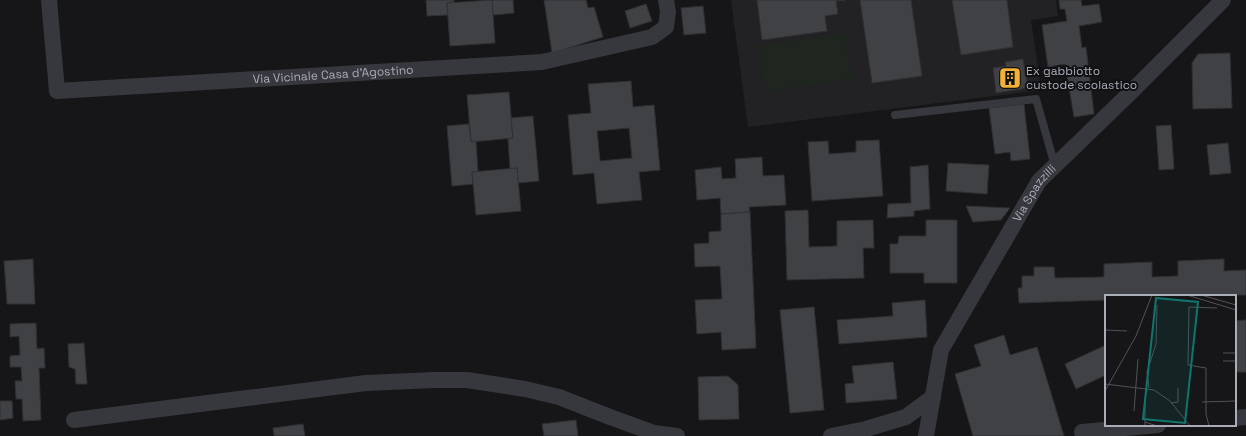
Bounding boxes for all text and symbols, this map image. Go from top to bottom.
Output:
street label: Via Vicinale Casa d'Agostino [252,62,414,87]
place label: Ex gabbiotto custode scolastico [1026,63,1137,93]
building icon: Ex gabbiotto custode scolastico [997,65,1023,91]
street label: Via Spazzilli [1009,161,1059,225]
inset map [1105,295,1236,426]

